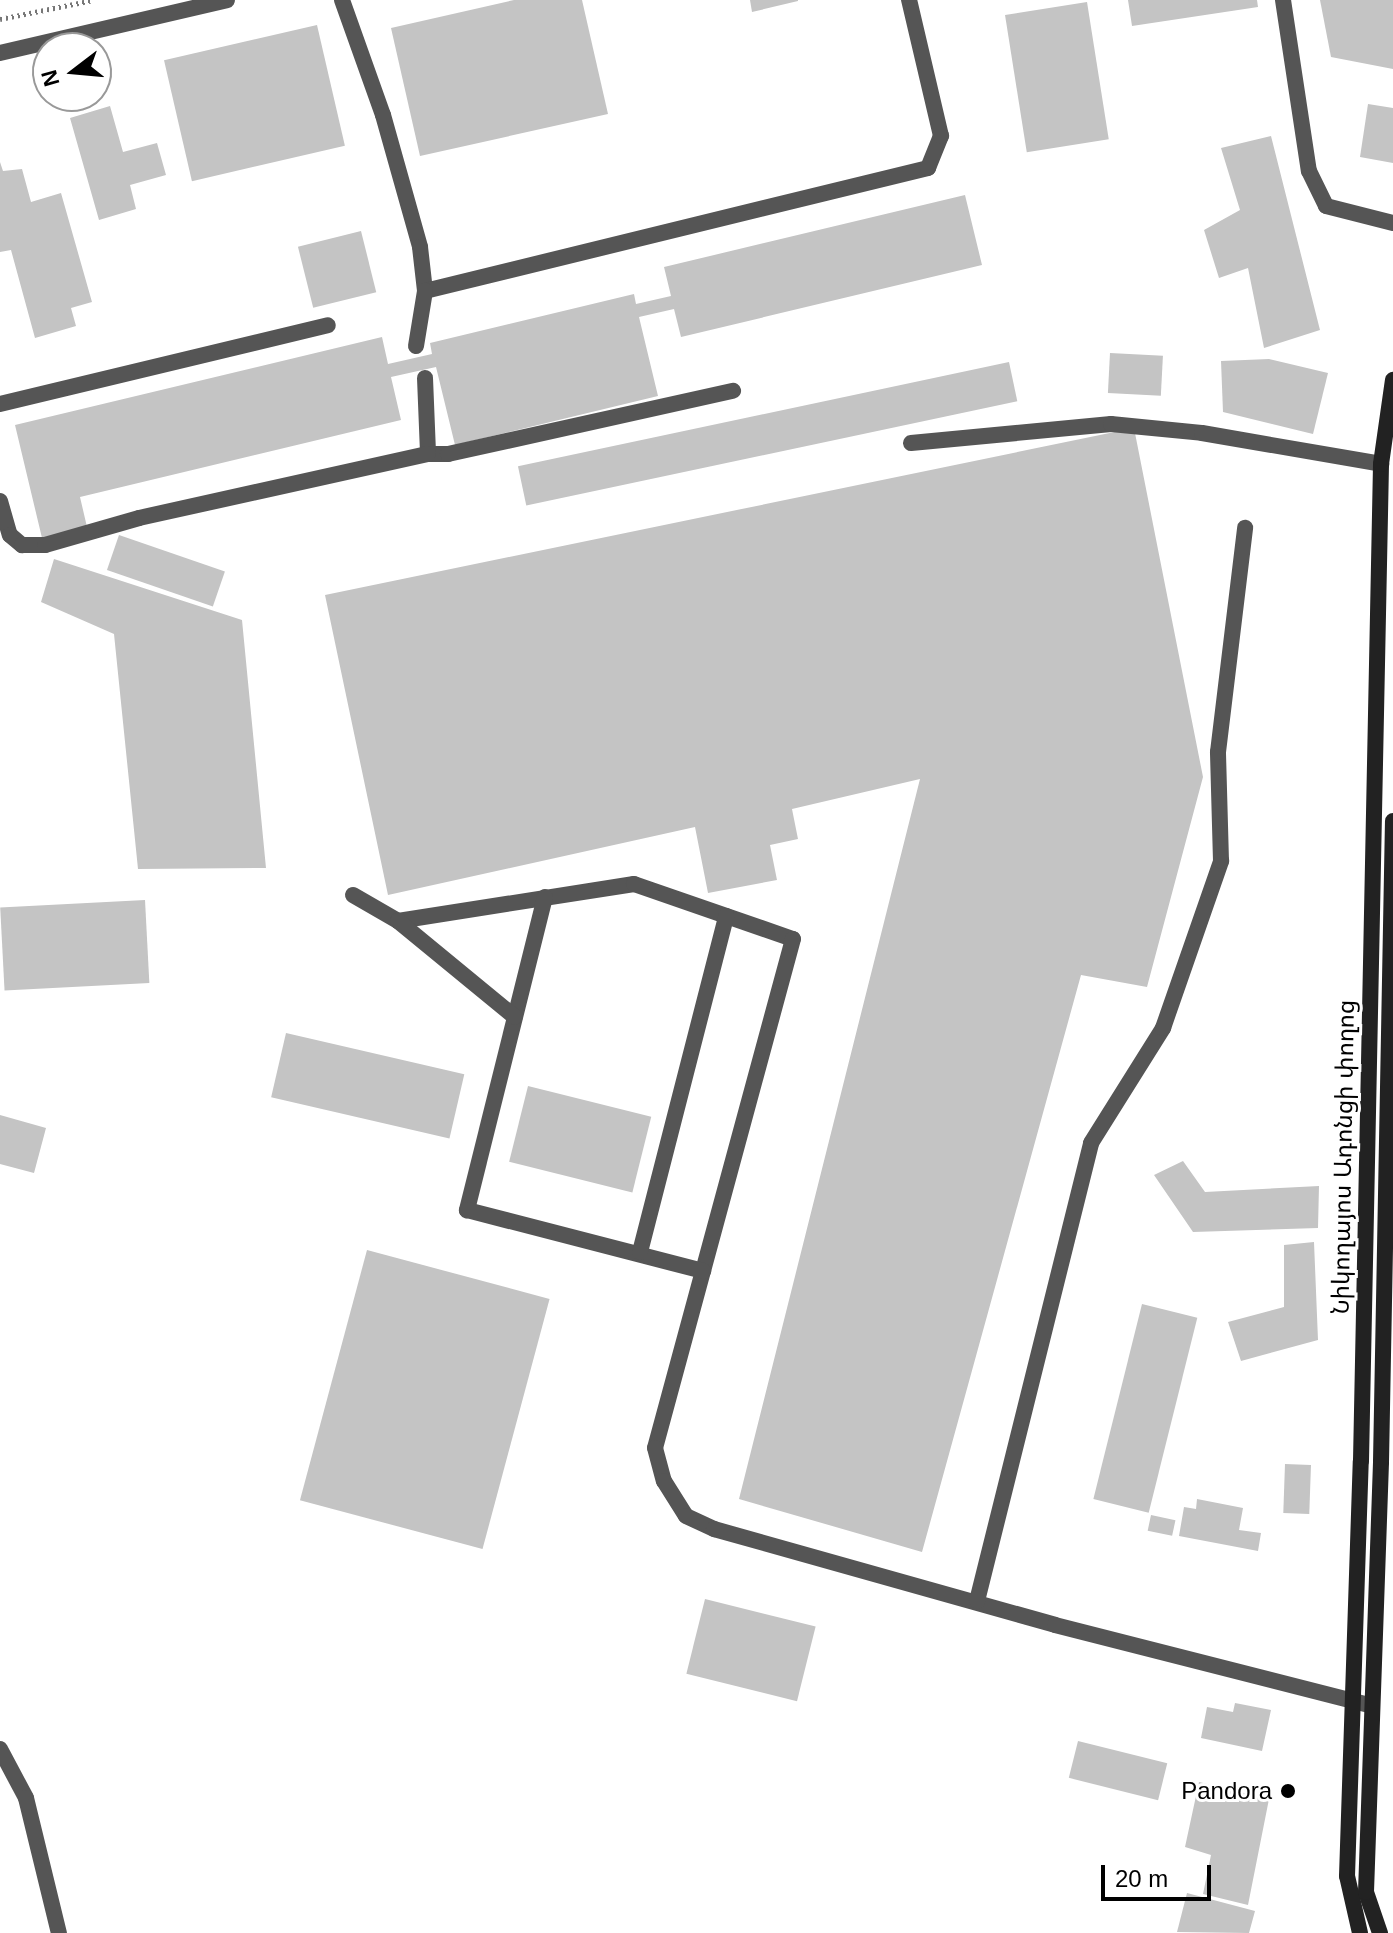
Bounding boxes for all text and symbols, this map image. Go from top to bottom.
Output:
north arrow [32,32,112,112]
text: N [36,67,65,89]
street label: Նիկողայոս Ադոնցի փողոց [1326,999,1360,1315]
place label: Pandora [1181,1777,1272,1805]
marker: Pandora [1279,1782,1297,1800]
scale bar [1105,1849,1215,1899]
text: 20 m [1115,1865,1168,1892]

